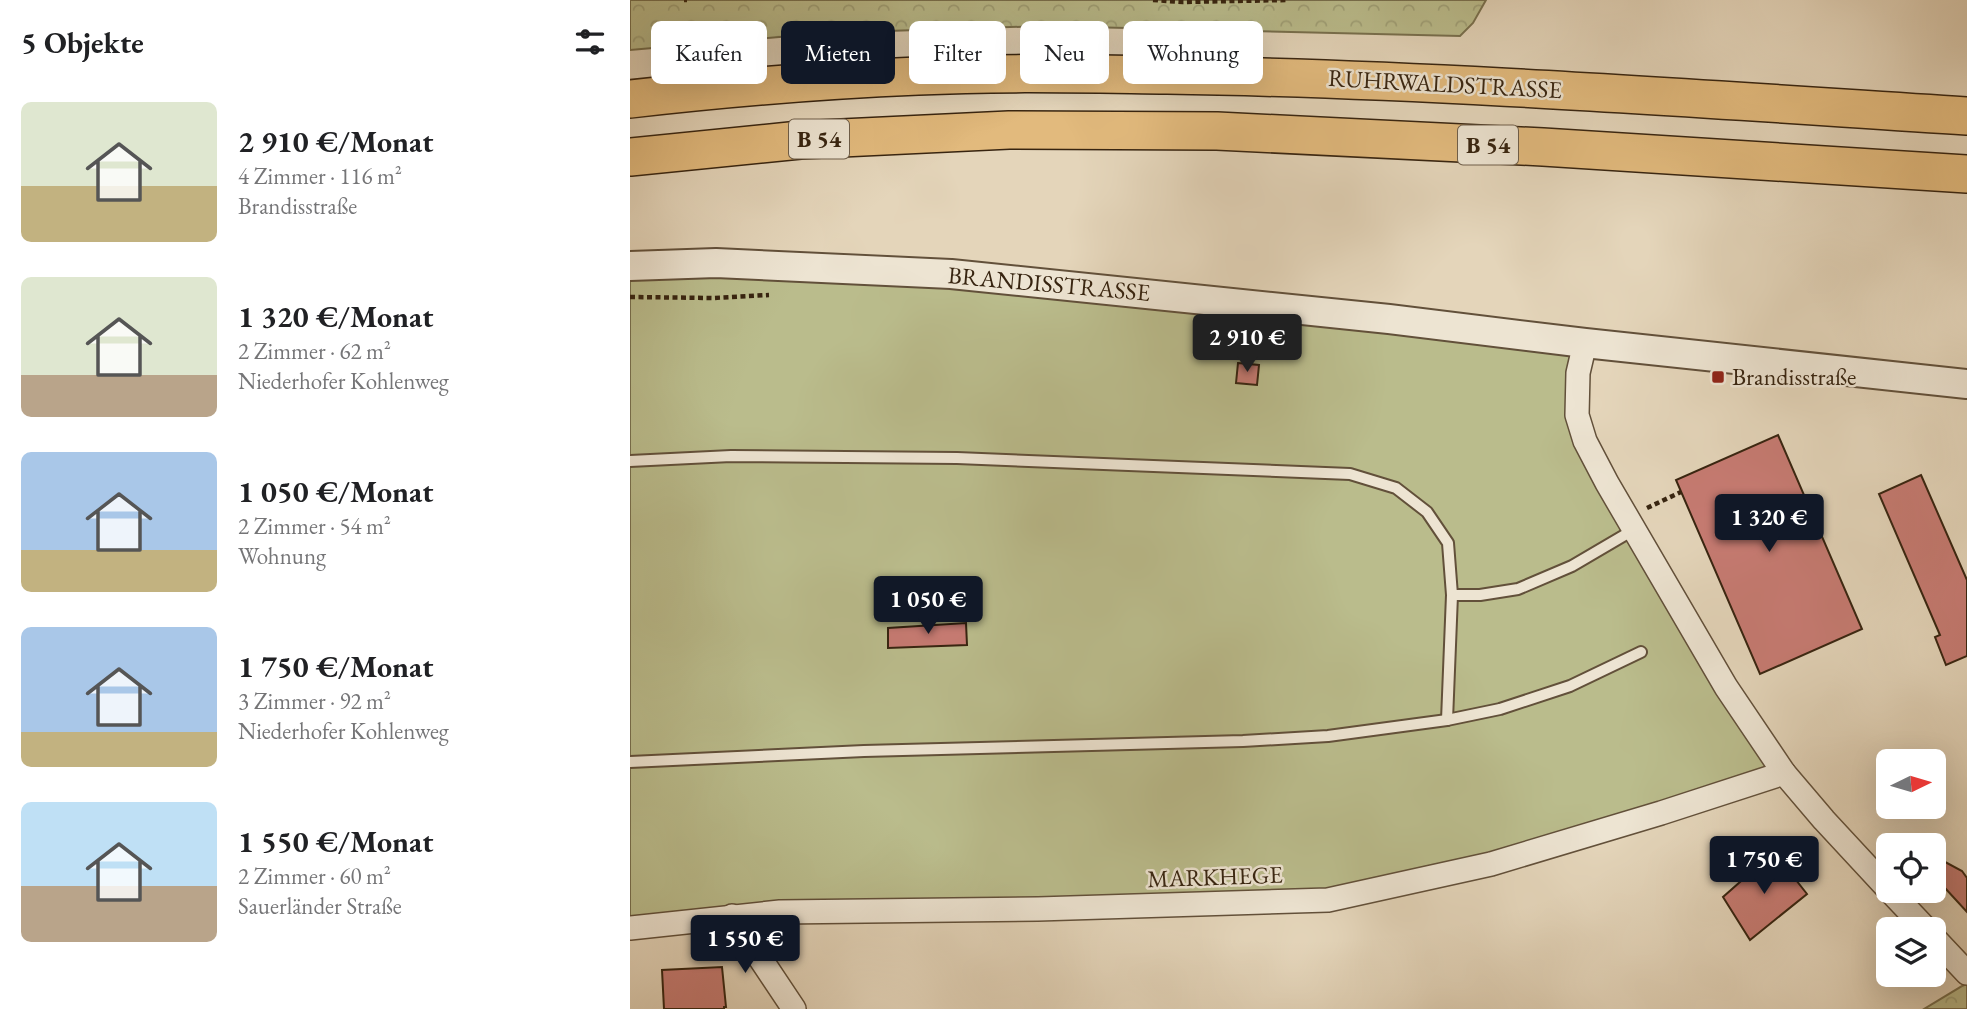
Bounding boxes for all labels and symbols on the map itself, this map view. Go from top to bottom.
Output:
street label: RUHRWALDSTRASSE [1327,62,1563,105]
road number: B 54 [789,120,849,158]
road number: B 54 [1458,126,1518,164]
street label: BRANDISSTRASSE [947,259,1151,308]
pin: 2 910 € [1182,314,1312,374]
place label: Brandisstraße [1732,361,1856,392]
marker: Brandisstraße [1710,369,1726,385]
pin: 1 320 € [1704,494,1834,554]
pin: 1 050 € [863,576,993,636]
north arrow [1876,749,1946,819]
pin: 1 750 € [1699,836,1829,896]
street label: MARKHEGE [1147,859,1283,894]
pin: 1 550 € [680,916,810,975]

